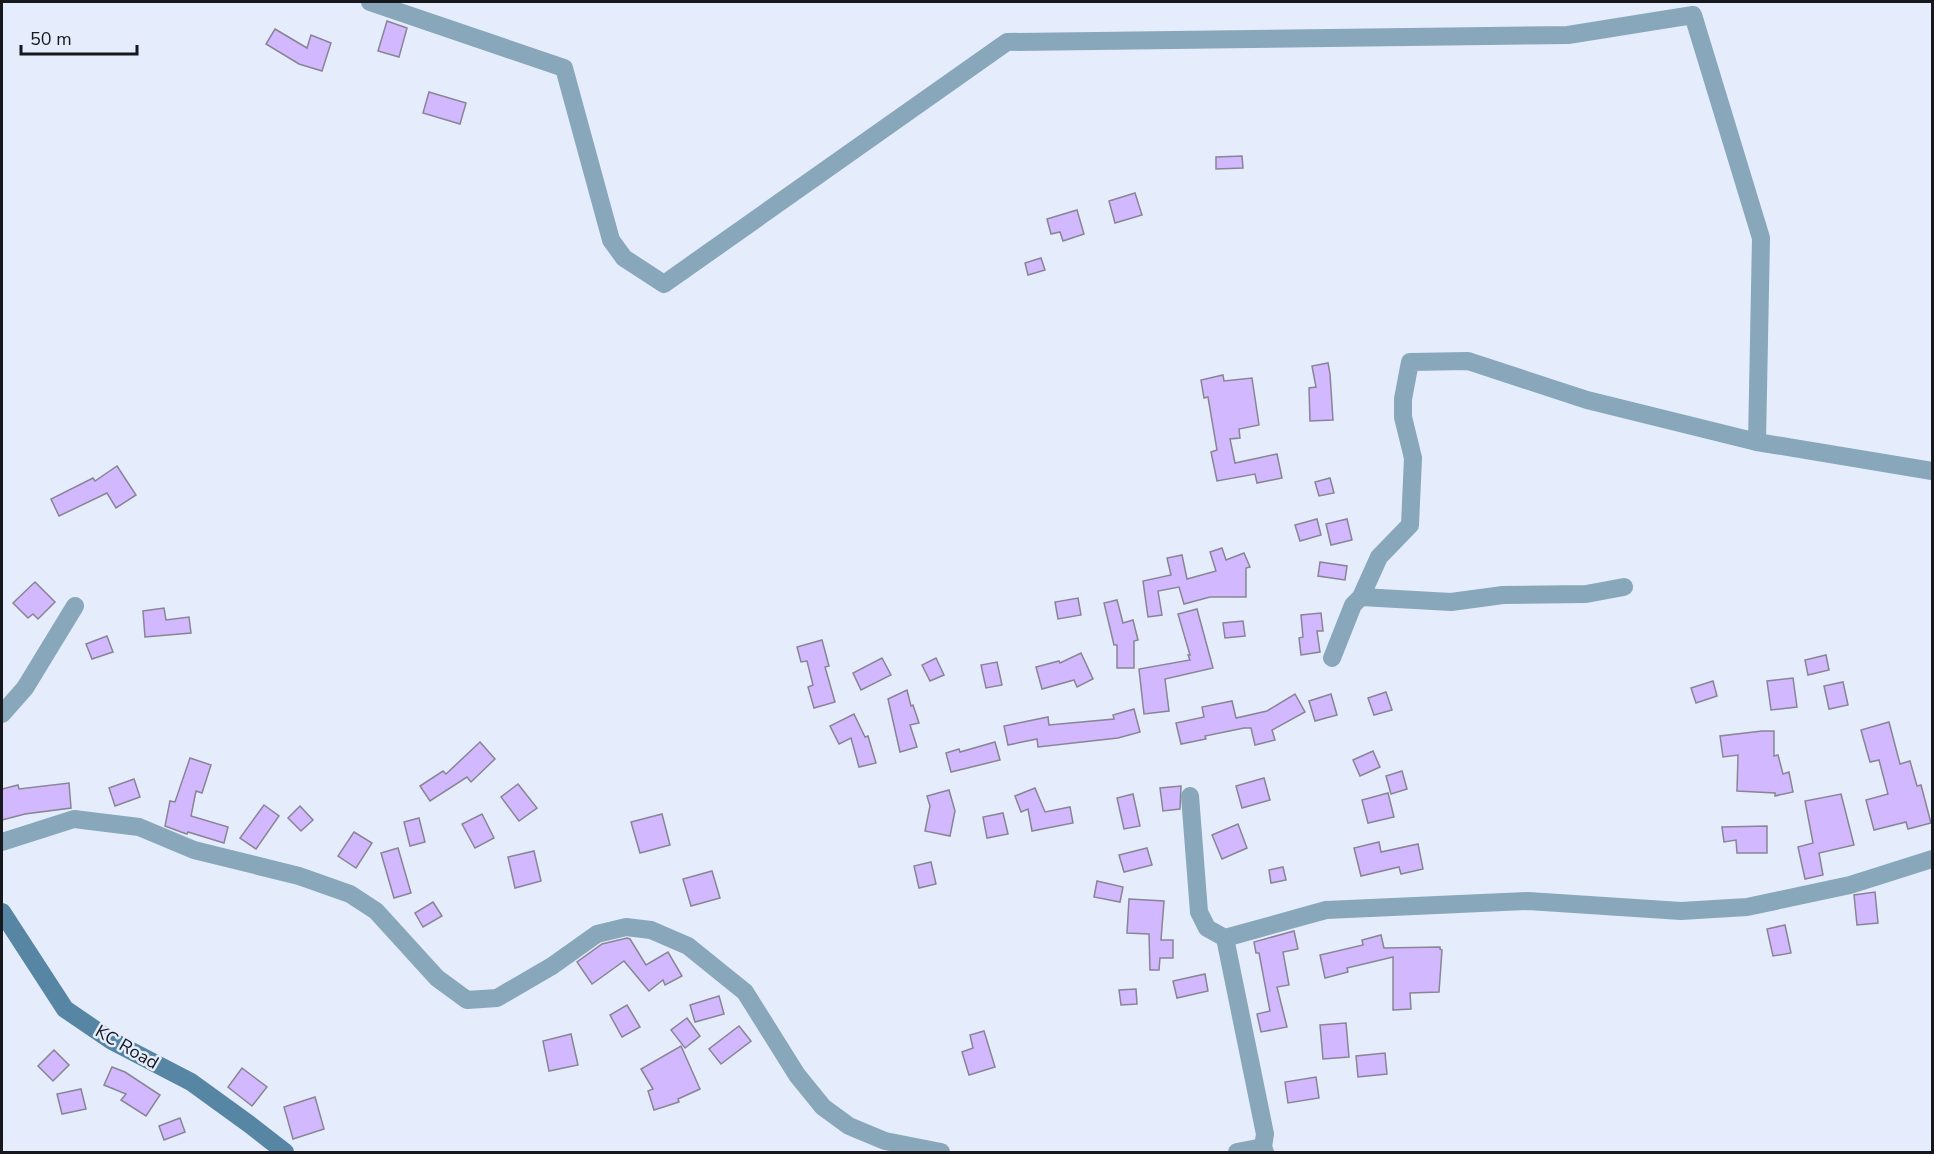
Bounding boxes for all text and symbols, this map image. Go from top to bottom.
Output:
scale bar [21,18,136,56]
text: 50 m [30,27,72,51]
street label: KC Road [91,1019,163,1075]

